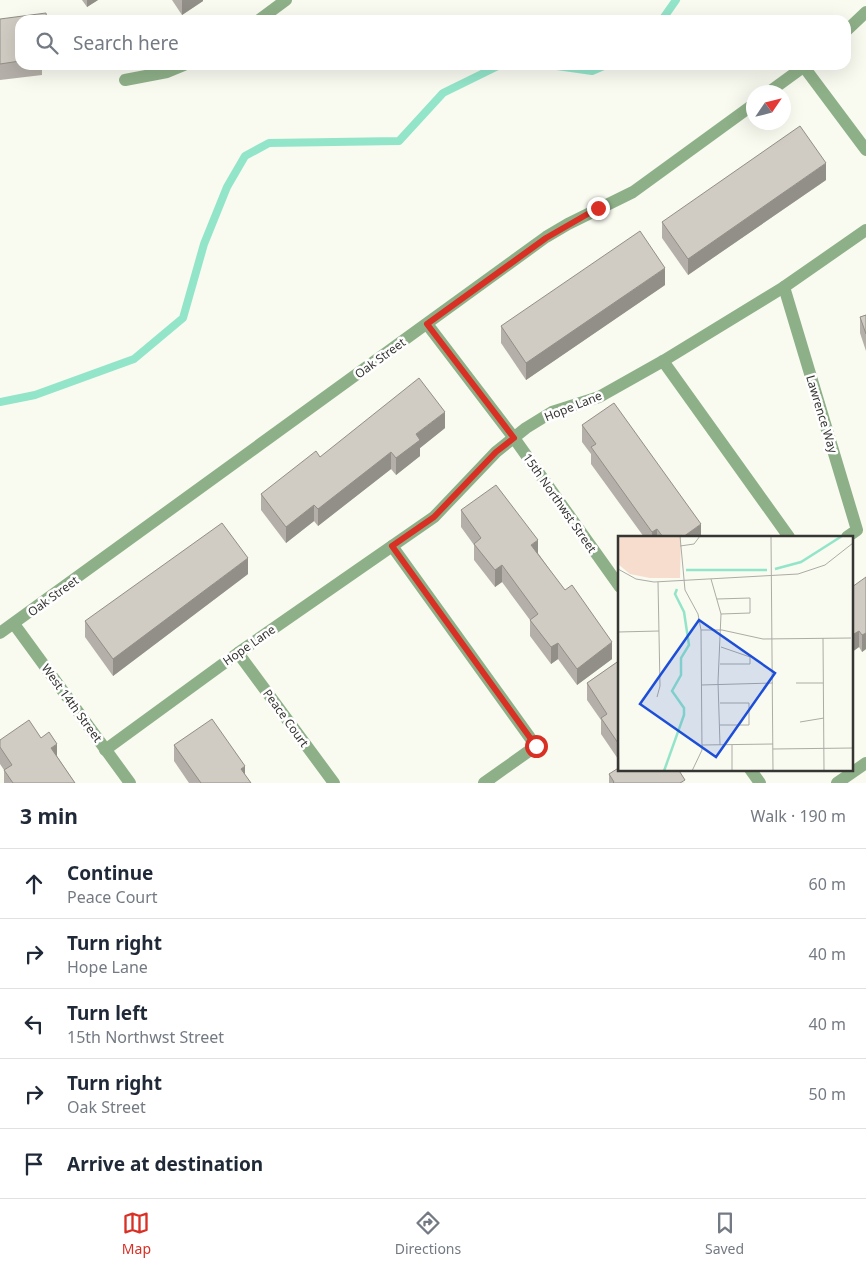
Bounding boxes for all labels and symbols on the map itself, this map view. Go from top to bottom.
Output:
north arrow [746,85,791,130]
route end [587,197,610,220]
street label: Oak Street [351,333,409,382]
street label: Lawrence Way [802,373,842,456]
street label: Hope Lane [542,387,605,425]
street label: 15th Northwst Street [519,450,601,557]
inset map [618,536,854,770]
street label: Oak Street [24,571,82,620]
street label: Hope Lane [219,621,279,669]
street label: West 14th Street [38,660,107,746]
street label: Peace Court [259,686,313,751]
route start [525,735,548,758]

